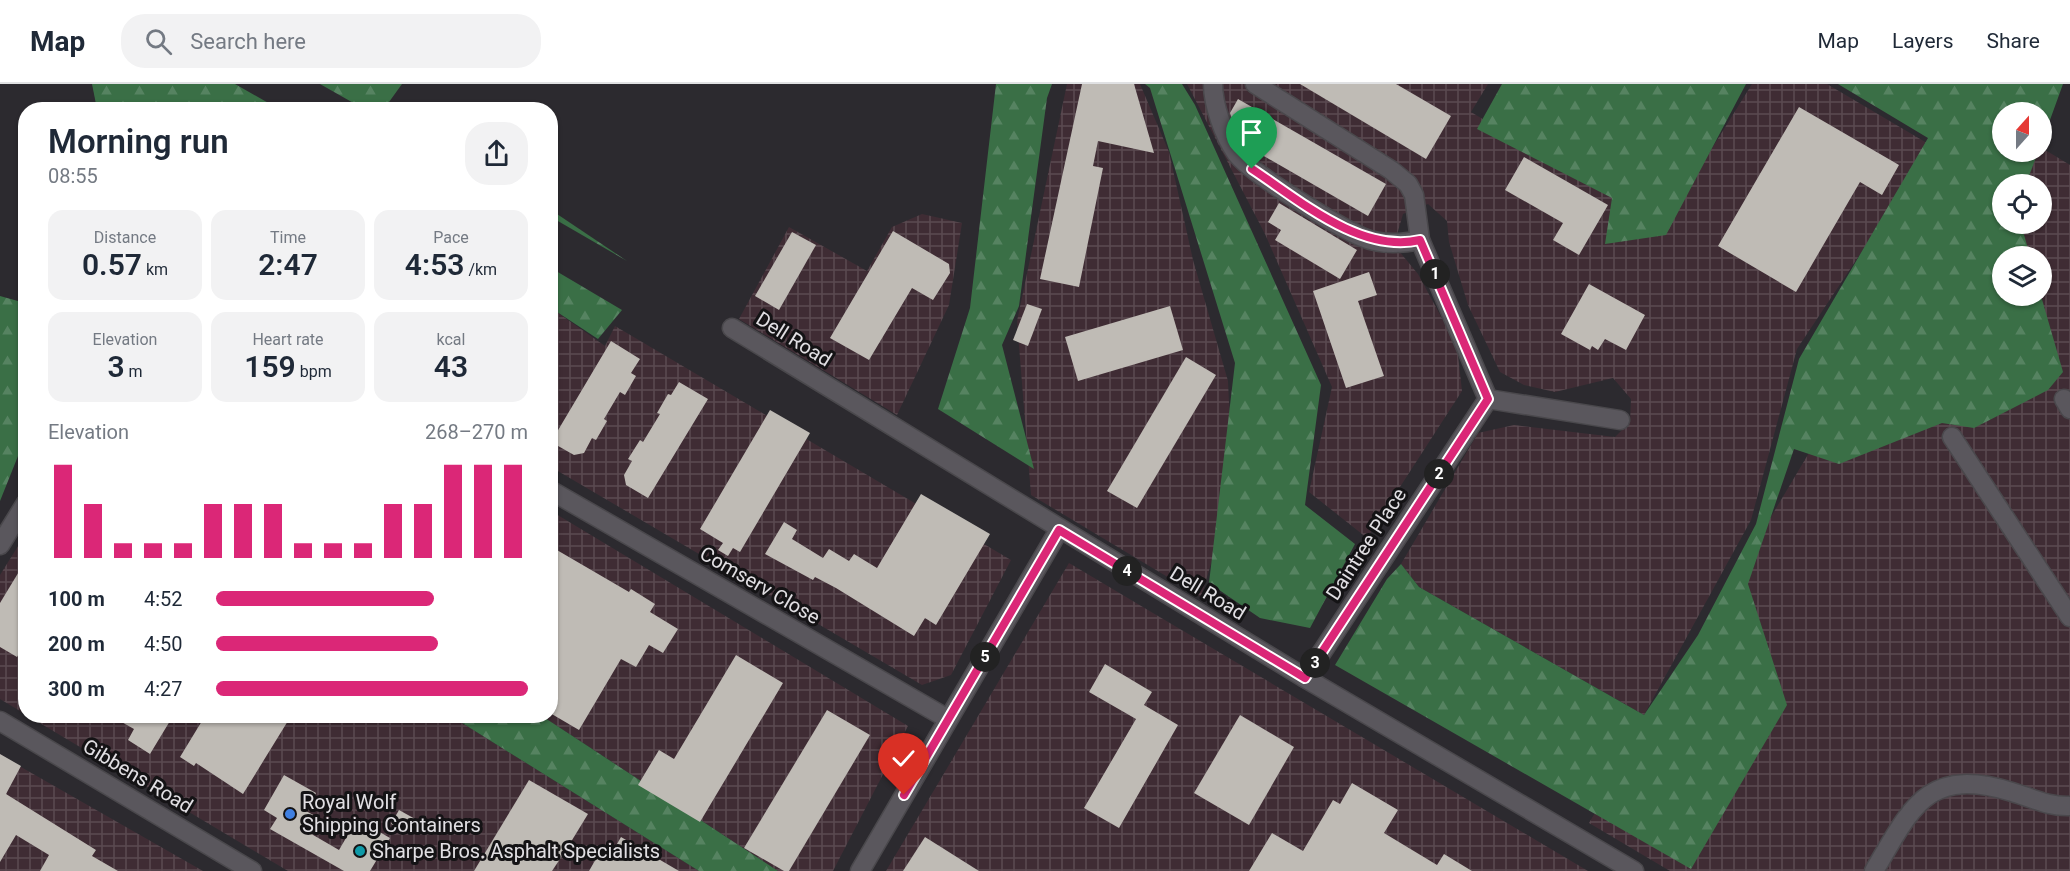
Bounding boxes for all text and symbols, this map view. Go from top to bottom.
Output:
search box [121,14,541,68]
text: Map [30,25,85,58]
icon: search [142,25,175,58]
text: Search here [190,29,306,54]
text: Map [1817,29,1859,53]
text: Layers [1892,29,1953,53]
text: Share [1986,29,2040,53]
north arrow [1992,102,2052,162]
map controls [1992,102,2052,306]
pin [1226,107,1277,169]
icon: arrive [1235,116,1268,149]
text: Morning run [48,122,229,161]
button: share [465,122,528,185]
text: 08:55 [48,164,98,188]
button: locate [1992,174,2052,234]
text: Distance [94,228,156,247]
text: Time [270,228,306,247]
text: Pace [433,228,469,247]
button: layers [1992,246,2052,306]
text: 0.57 [82,247,142,282]
text: 2:47 [258,247,318,282]
text: 4:53 [405,247,464,282]
pin: 1 [1420,259,1450,289]
text: km [142,260,168,279]
text: /km [464,260,497,279]
text: 1 [1430,264,1440,283]
street label: Dell Road [752,306,836,372]
text: Elevation [93,330,157,349]
text: Heart rate [252,330,324,349]
text: kcal [437,330,465,349]
text: 3 [107,349,125,384]
text: 159 [244,349,296,384]
text: 43 [434,349,468,384]
text: m [125,362,143,381]
text: bpm [296,362,332,381]
text: Elevation [48,420,129,444]
text: 268–270 m [425,420,528,444]
pin: 2 [1424,459,1454,489]
text: 2 [1434,464,1444,483]
street label: Daintree Place [1321,484,1411,604]
street label: Comserv Close [696,541,824,629]
pin: 4 [1112,556,1142,586]
text: 4 [1122,561,1132,580]
street label: Dell Road [1166,561,1250,625]
text: 100 m [48,587,105,611]
text: 4:52 [144,587,183,611]
text: 200 m [48,632,105,656]
text: 4:50 [144,632,183,656]
pin: 5 [970,642,1000,672]
text: 5 [980,647,990,666]
pin: 3 [1300,648,1330,678]
text: 3 [1310,653,1320,672]
text: 300 m [48,677,105,701]
text: 4:27 [144,677,183,701]
pin [878,733,929,795]
street label: Gibbens Road [79,734,197,818]
icon: check [887,742,920,775]
place label: Royal Wolf Shipping Containers [302,790,481,837]
marker: Royal Wolf Shipping Containers [283,807,297,821]
place label: Sharpe Bros. Asphalt Specialists [372,839,660,863]
marker: Sharpe Bros. Asphalt Specialists [353,844,367,858]

